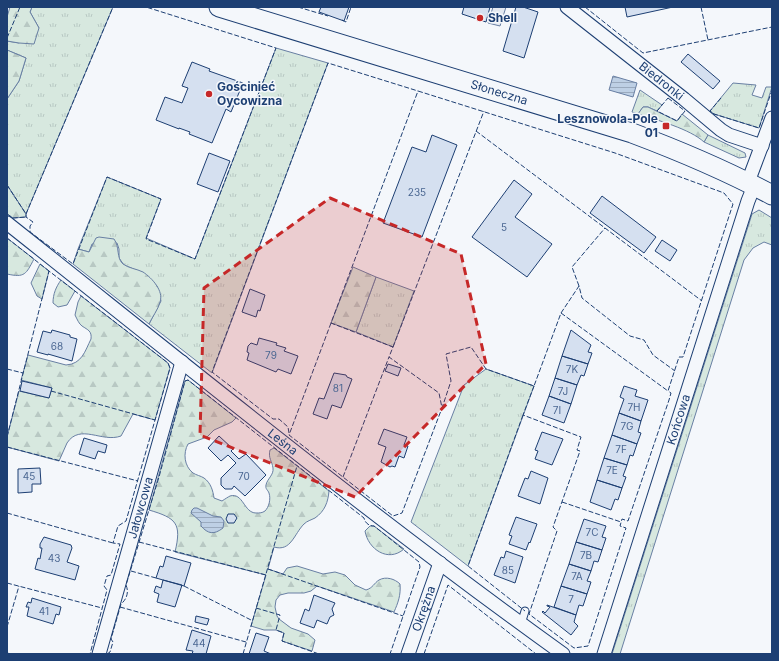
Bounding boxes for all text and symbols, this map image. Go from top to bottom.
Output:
place label: Shell [488,10,517,25]
marker: Shell [475,13,485,23]
street label: Biedronki [636,58,687,103]
street label: Słoneczna [469,76,530,108]
place label: Gościnieć Oycowizna [217,79,282,108]
marker: Gościnieć Oycowizna [204,89,214,99]
place label: Lesznowola-Pole 01 [557,111,658,140]
marker: Lesznowola-Pole 01 [661,121,671,131]
house number: 235 [408,186,426,198]
house number: 5 [501,221,507,233]
house number: 68 [51,340,63,352]
house number: 79 [265,349,277,361]
house number: 7K [566,363,578,375]
house number: 81 [333,382,343,394]
house number: 7J [558,385,568,397]
street label: Końcowa [663,392,693,447]
house number: 7H [627,401,641,413]
house number: 7I [553,404,561,416]
house number: 7G [620,420,634,432]
street label: Leśna [265,425,301,458]
house number: 7F [615,443,627,455]
house number: 7E [606,464,618,476]
house number: 45 [23,470,35,482]
house number: 70 [238,470,250,482]
street label: Jałowcowa [124,475,156,540]
house number: 7C [586,526,598,538]
house number: 7B [580,549,592,561]
house number: 43 [48,552,60,564]
house number: 85 [502,564,514,576]
house number: 7A [571,570,583,582]
street label: Okrężna [409,584,438,633]
house number: 7 [568,593,574,605]
house number: 41 [39,605,49,617]
house number: 44 [193,637,205,649]

